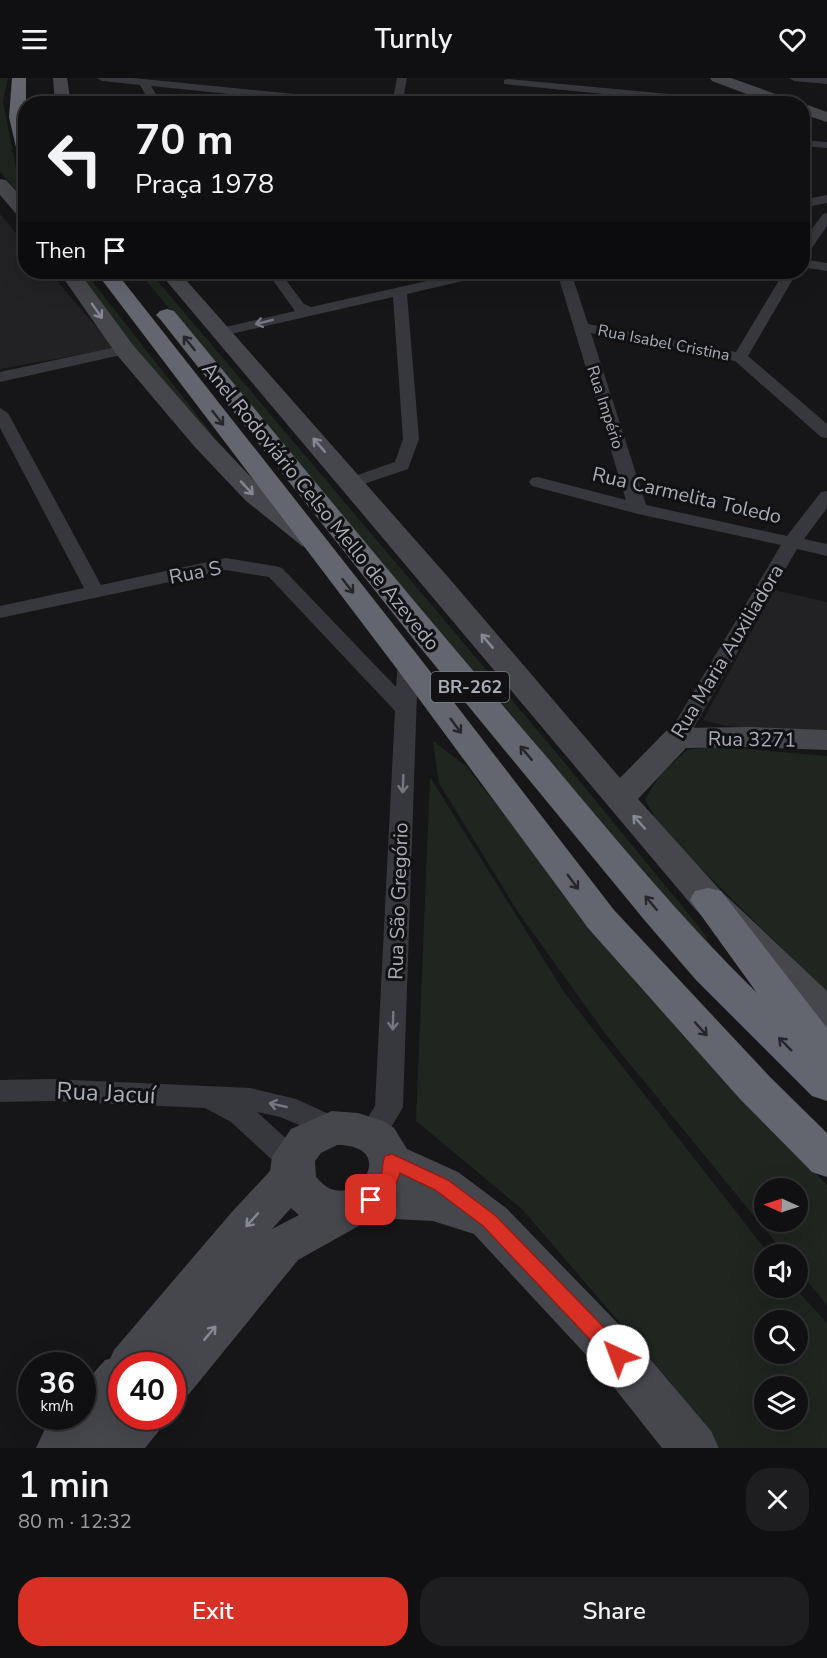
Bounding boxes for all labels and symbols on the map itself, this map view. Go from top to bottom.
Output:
one-way arrow [91,302,103,318]
one-way arrow [255,316,274,328]
street label: Rua Isabel Cristina [596,319,732,367]
one-way arrow [183,335,196,351]
street label: Anel Rodoviário Celso Mello de Azevedo [196,356,446,656]
street label: Rua Império [581,363,629,452]
one-way arrow [212,409,224,425]
one-way arrow [312,438,326,453]
street label: Rua Carmelita Toledo [590,461,784,530]
one-way arrow [240,480,254,495]
street label: Rua S [167,554,224,591]
street label: Rua Maria Auxiliadora [665,559,790,743]
one-way arrow [341,578,354,594]
one-way arrow [480,633,493,649]
road number: BR-262 [431,672,509,702]
one-way arrow [449,718,462,734]
street label: Rua 3271 [708,725,796,754]
one-way arrow [519,746,533,761]
one-way arrow [397,774,408,794]
one-way arrow [632,815,646,830]
street label: Rua São Gregório [382,822,415,980]
one-way arrow [566,874,579,890]
one-way arrow [644,896,658,911]
one-way arrow [387,1011,398,1031]
one-way arrow [694,1021,708,1036]
one-way arrow [778,1037,793,1052]
street label: Rua Jacuí [56,1074,158,1112]
one-way arrow [269,1099,288,1111]
pin [345,1174,396,1225]
north arrow [754,1178,808,1232]
one-way arrow [245,1212,259,1227]
position arrow [586,1324,650,1388]
one-way arrow [203,1326,217,1341]
speed limit sign: 40 [108,1352,186,1430]

